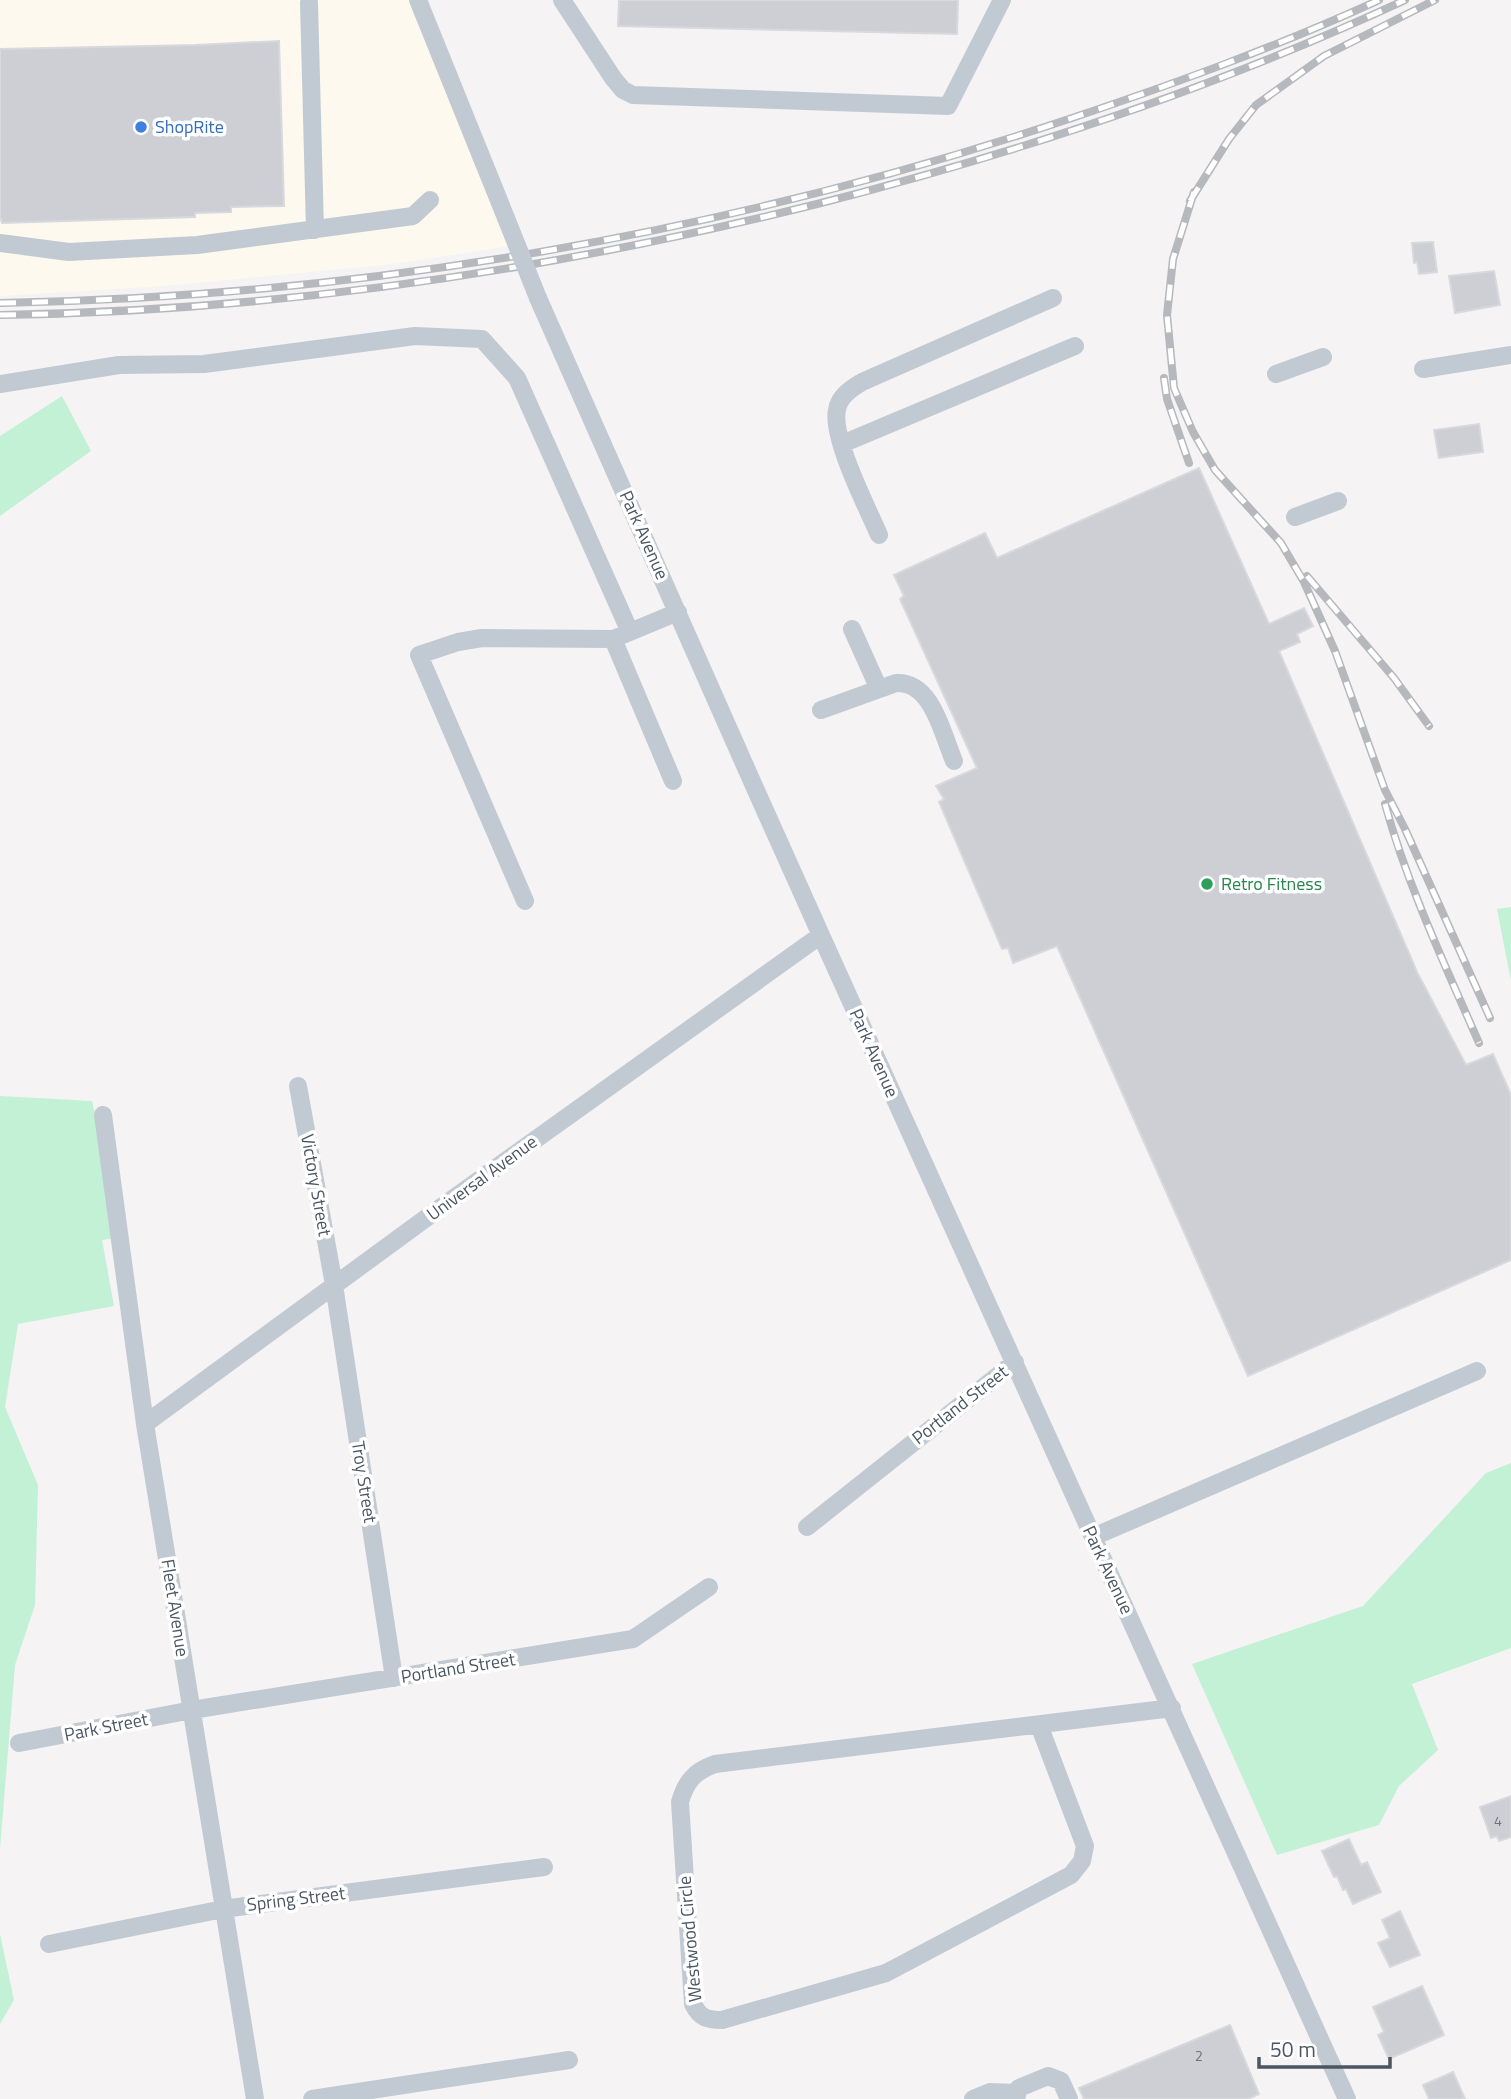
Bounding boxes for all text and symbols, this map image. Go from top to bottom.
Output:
place label: ShopRite [155,113,224,140]
marker: ShopRite [133,119,149,135]
street label: Park Avenue [613,486,676,584]
place label: Retro Fitness [1221,870,1322,897]
marker: Retro Fitness [1199,876,1215,892]
street label: Park Avenue [843,1004,906,1102]
street label: Universal Avenue [421,1128,543,1227]
street label: Victory Street [294,1132,339,1239]
street label: Portland Street [906,1358,1014,1451]
street label: Troy Street [345,1439,384,1525]
street label: Park Avenue [1076,1521,1141,1618]
street label: Fleet Avenue [154,1557,197,1659]
street label: Portland Street [399,1645,518,1690]
street label: Park Street [62,1705,151,1748]
house number: 4 [1494,1810,1502,1831]
street label: Westwood Circle [671,1875,708,2003]
street label: Spring Street [245,1879,347,1918]
scale bar [1259,2025,1390,2070]
text: 50 m [1270,2033,1316,2065]
house number: 2 [1195,2045,1203,2066]

